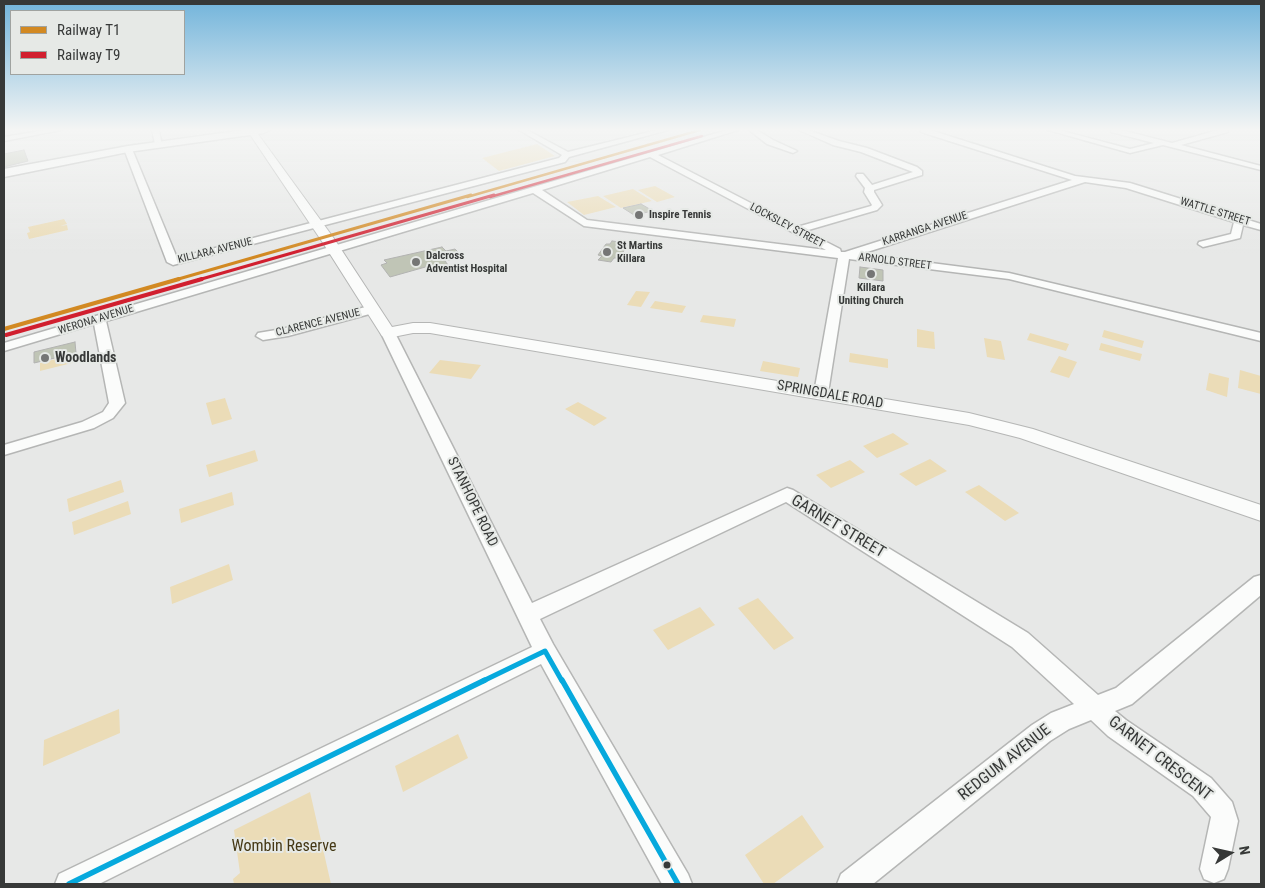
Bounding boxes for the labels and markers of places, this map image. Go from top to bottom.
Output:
place label: Inspire Tennis [649,208,711,222]
marker: Inspire Tennis [633,209,645,221]
place label: St Martins Killara [617,239,663,265]
marker: St Martins Killara [601,246,613,258]
place label: Dalcross Adventist Hospital [426,249,507,275]
marker: Dalcross Adventist Hospital [410,256,422,268]
marker: Killara Uniting Church [865,268,877,280]
place label: Killara Uniting Church [838,281,904,307]
place label: Woodlands [55,350,116,366]
marker: Woodlands [39,352,51,364]
unlabelled marker [662,860,672,870]

